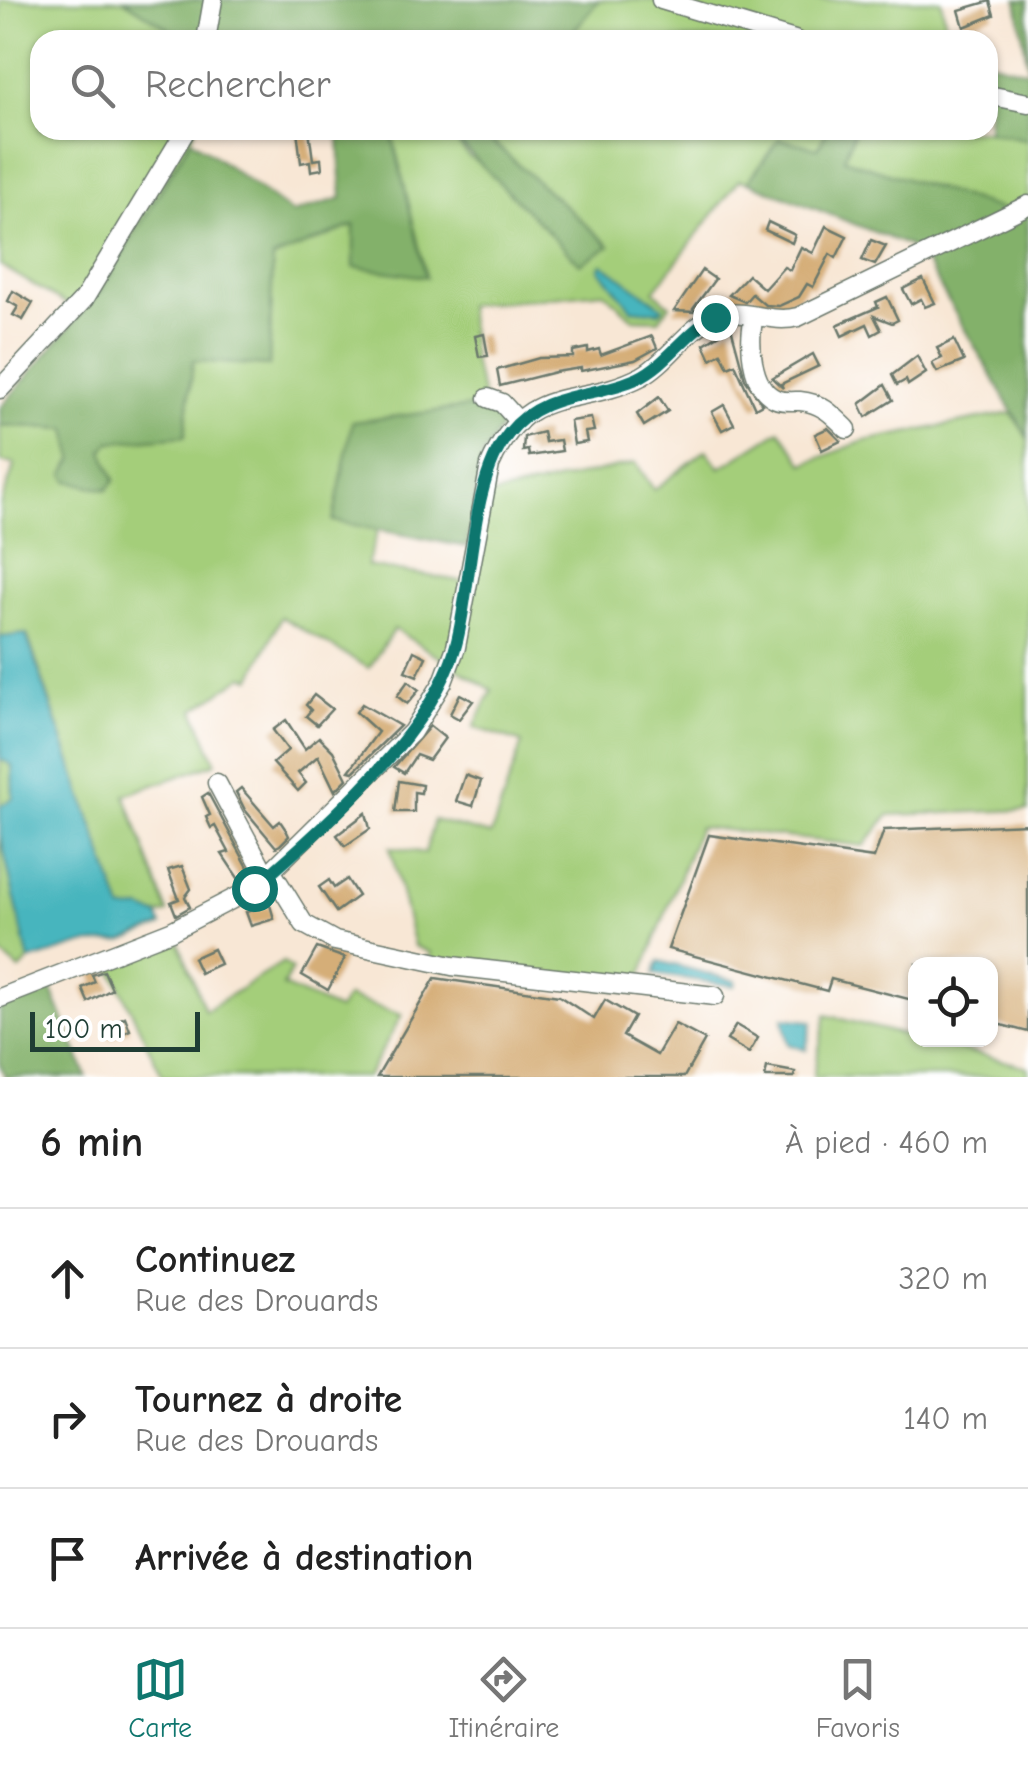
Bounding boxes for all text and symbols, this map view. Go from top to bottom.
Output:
search box [30,30,998,140]
icon: search [65,58,120,113]
text: Rechercher [145,63,331,107]
route end [693,295,739,341]
route start [232,866,278,912]
map controls [908,957,998,1047]
button: locate [908,957,998,1047]
scale bar [30,1007,200,1052]
text: 100 m [45,1013,123,1045]
text: 6 min [40,1118,143,1167]
text: À pied · 460 m [785,1124,988,1161]
text: Continuez [135,1238,295,1282]
icon: ahead [40,1251,95,1306]
text: 320 m [898,1260,988,1297]
text: Rue des Drouards [135,1282,378,1319]
text: Tournez à droite [135,1378,402,1422]
icon: right [40,1391,95,1446]
text: 140 m [903,1400,988,1437]
text: Rue des Drouards [135,1422,378,1459]
icon: arrive [40,1531,95,1586]
text: Arrivée à destination [135,1536,473,1580]
tab: Carte [128,1652,192,1744]
tab: Itinéraire [449,1652,559,1744]
tab: Favoris [816,1652,900,1744]

